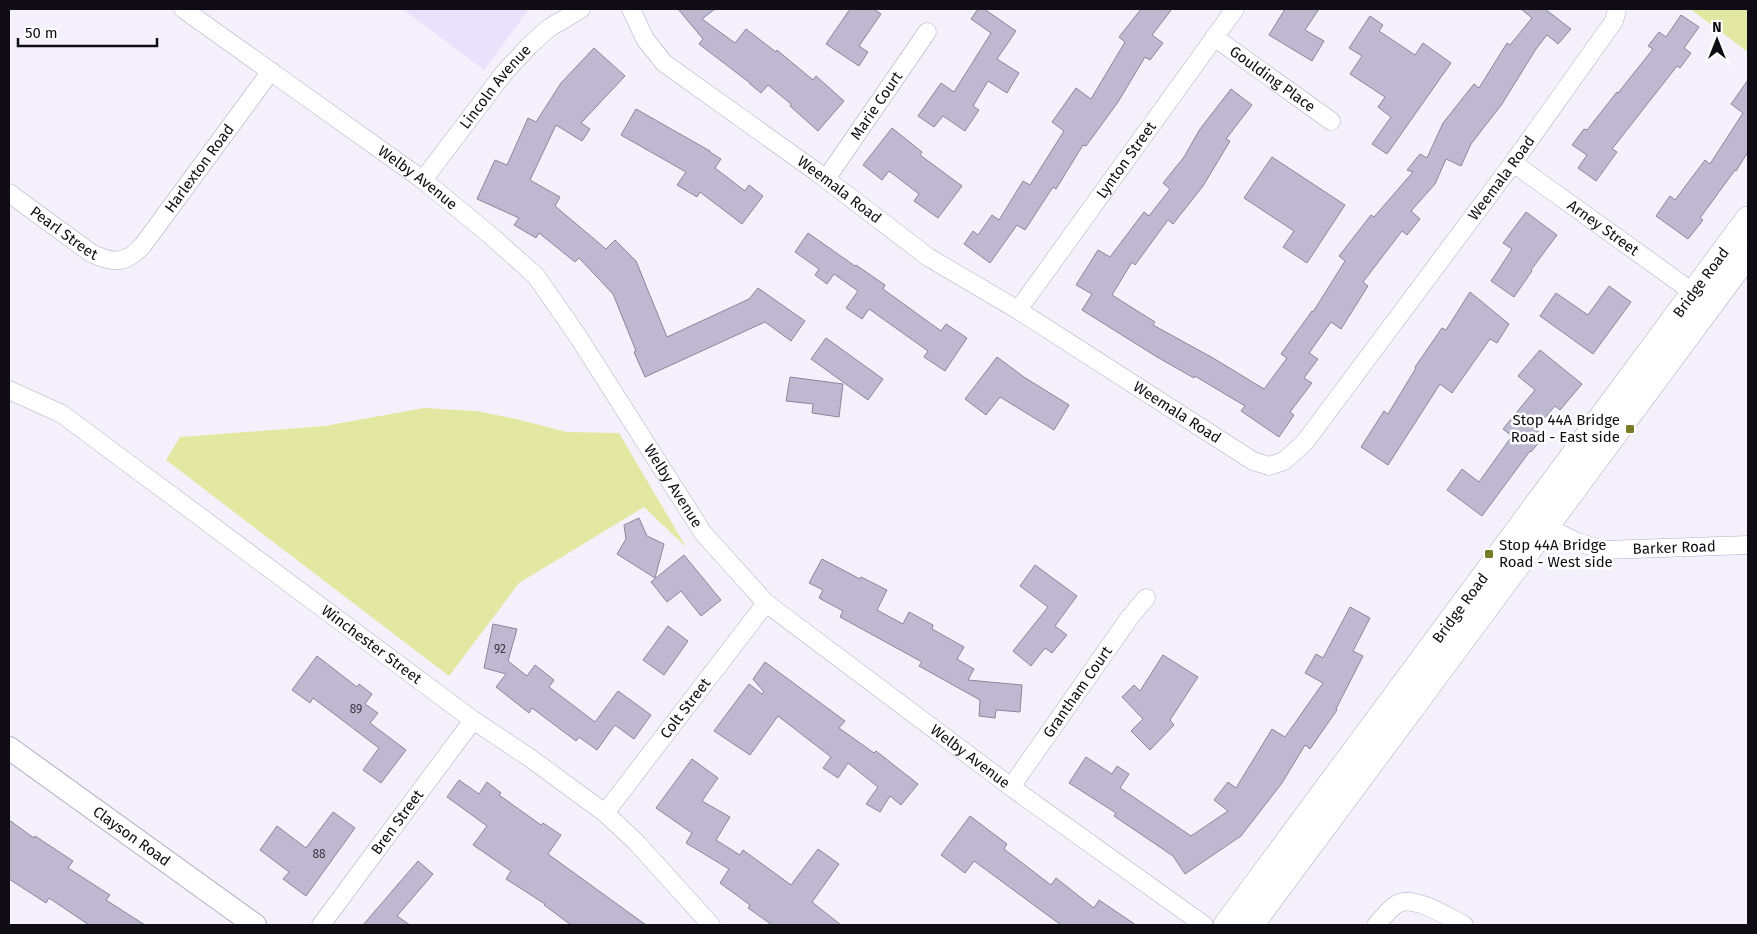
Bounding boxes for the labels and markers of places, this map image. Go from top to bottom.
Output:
place label: Stop 44A Bridge Road - East side [1511,411,1620,446]
marker: Stop 44A Bridge Road - East side [1624,423,1636,435]
place label: Stop 44A Bridge Road - West side [1499,536,1613,571]
marker: Stop 44A Bridge Road - West side [1483,548,1495,560]

